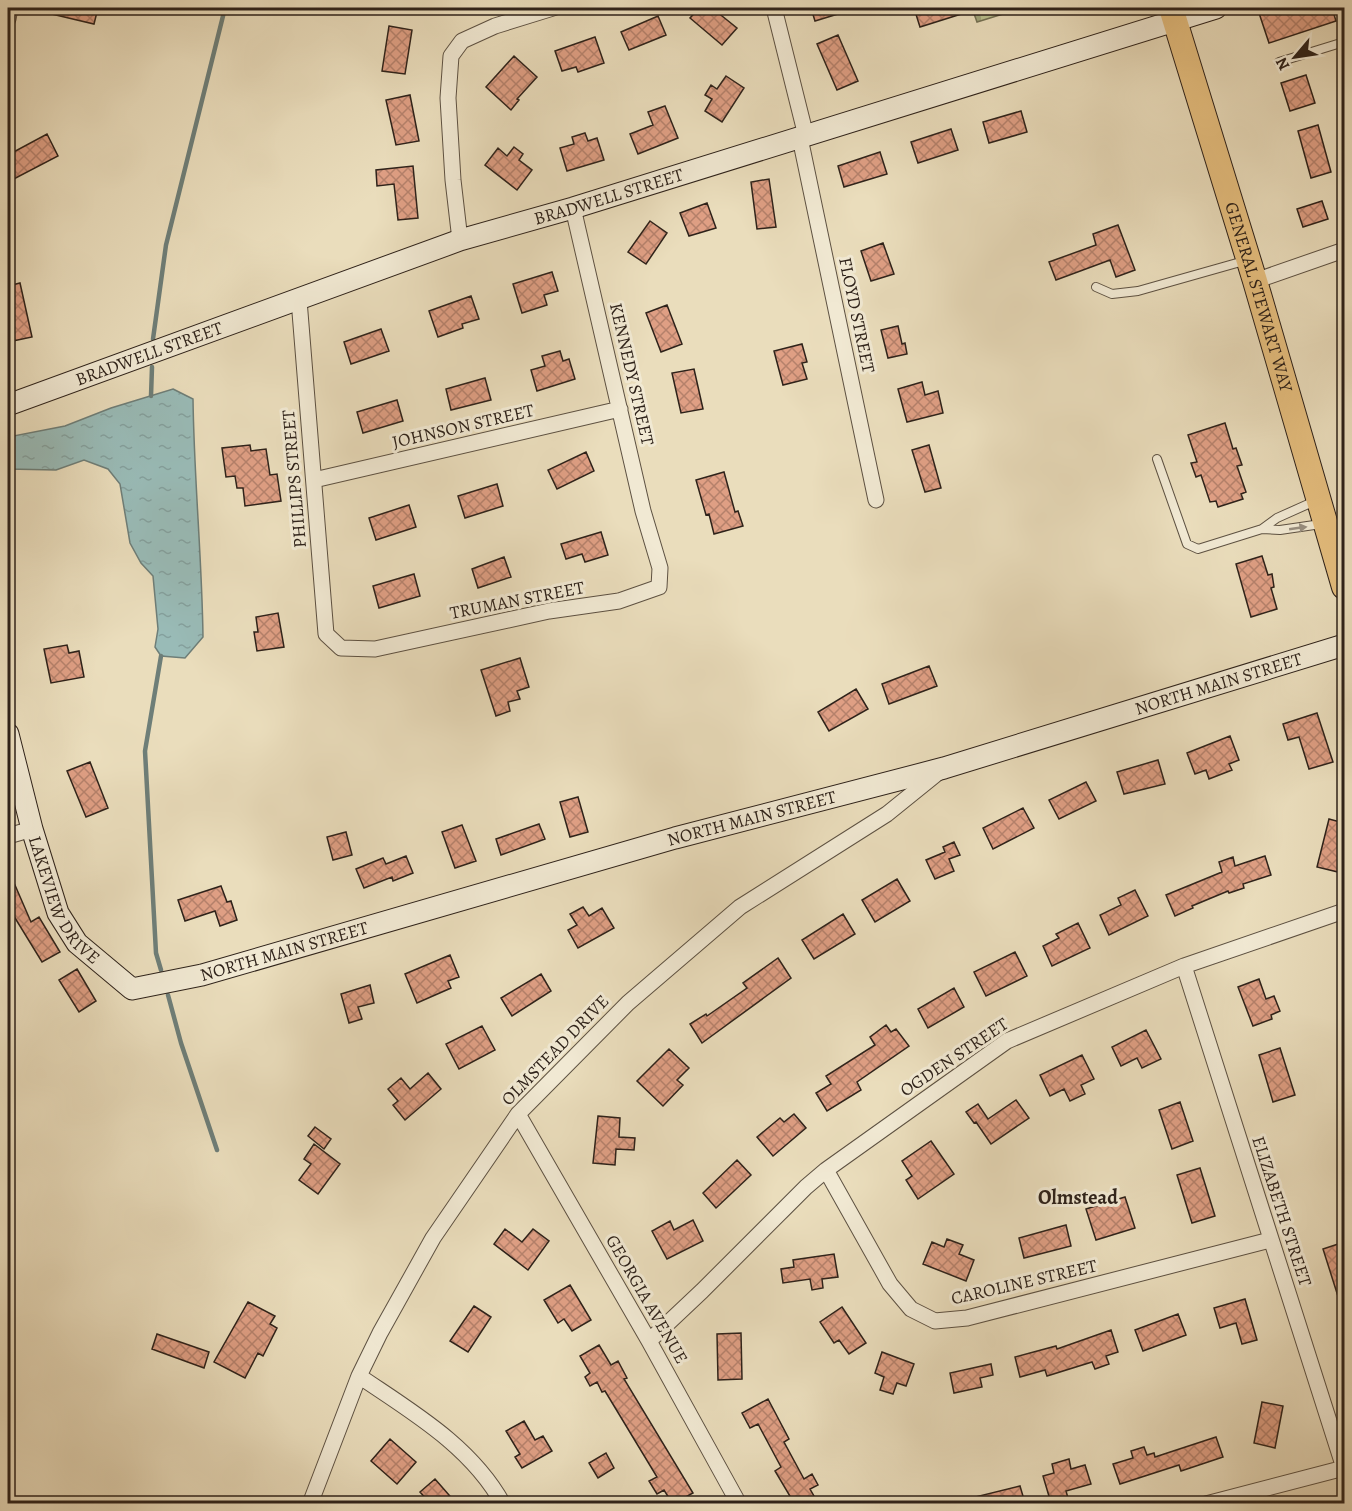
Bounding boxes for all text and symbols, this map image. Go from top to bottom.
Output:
north arrow [1265,27,1325,87]
text: N [1270,53,1295,74]
street label: BRADWELL STREET [531,162,686,230]
street label: GENERAL STEWART WAY [1219,199,1299,396]
street label: FLOYD STREET [833,255,881,375]
street label: KENNEDY STREET [604,300,660,448]
street label: BRADWELL STREET [72,316,226,391]
street label: JOHNSON STREET [390,398,536,454]
street label: PHILLIPS STREET [276,409,312,549]
one-way arrow [1288,523,1307,532]
street label: TRUMAN STREET [448,575,586,625]
street label: NORTH MAIN STREET [1132,647,1305,721]
street label: NORTH MAIN STREET [664,785,839,852]
street label: LAKEVIEW DRIVE [23,833,105,969]
street label: NORTH MAIN STREET [197,915,371,987]
street label: OLMSTEAD DRIVE [496,989,614,1111]
street label: OGDEN STREET [895,1012,1013,1102]
street label: ELIZABETH STREET [1246,1133,1318,1289]
district label: Olmstead [1038,1184,1118,1211]
street label: GEORGIA AVENUE [600,1230,694,1368]
street label: CAROLINE STREET [949,1254,1099,1310]

